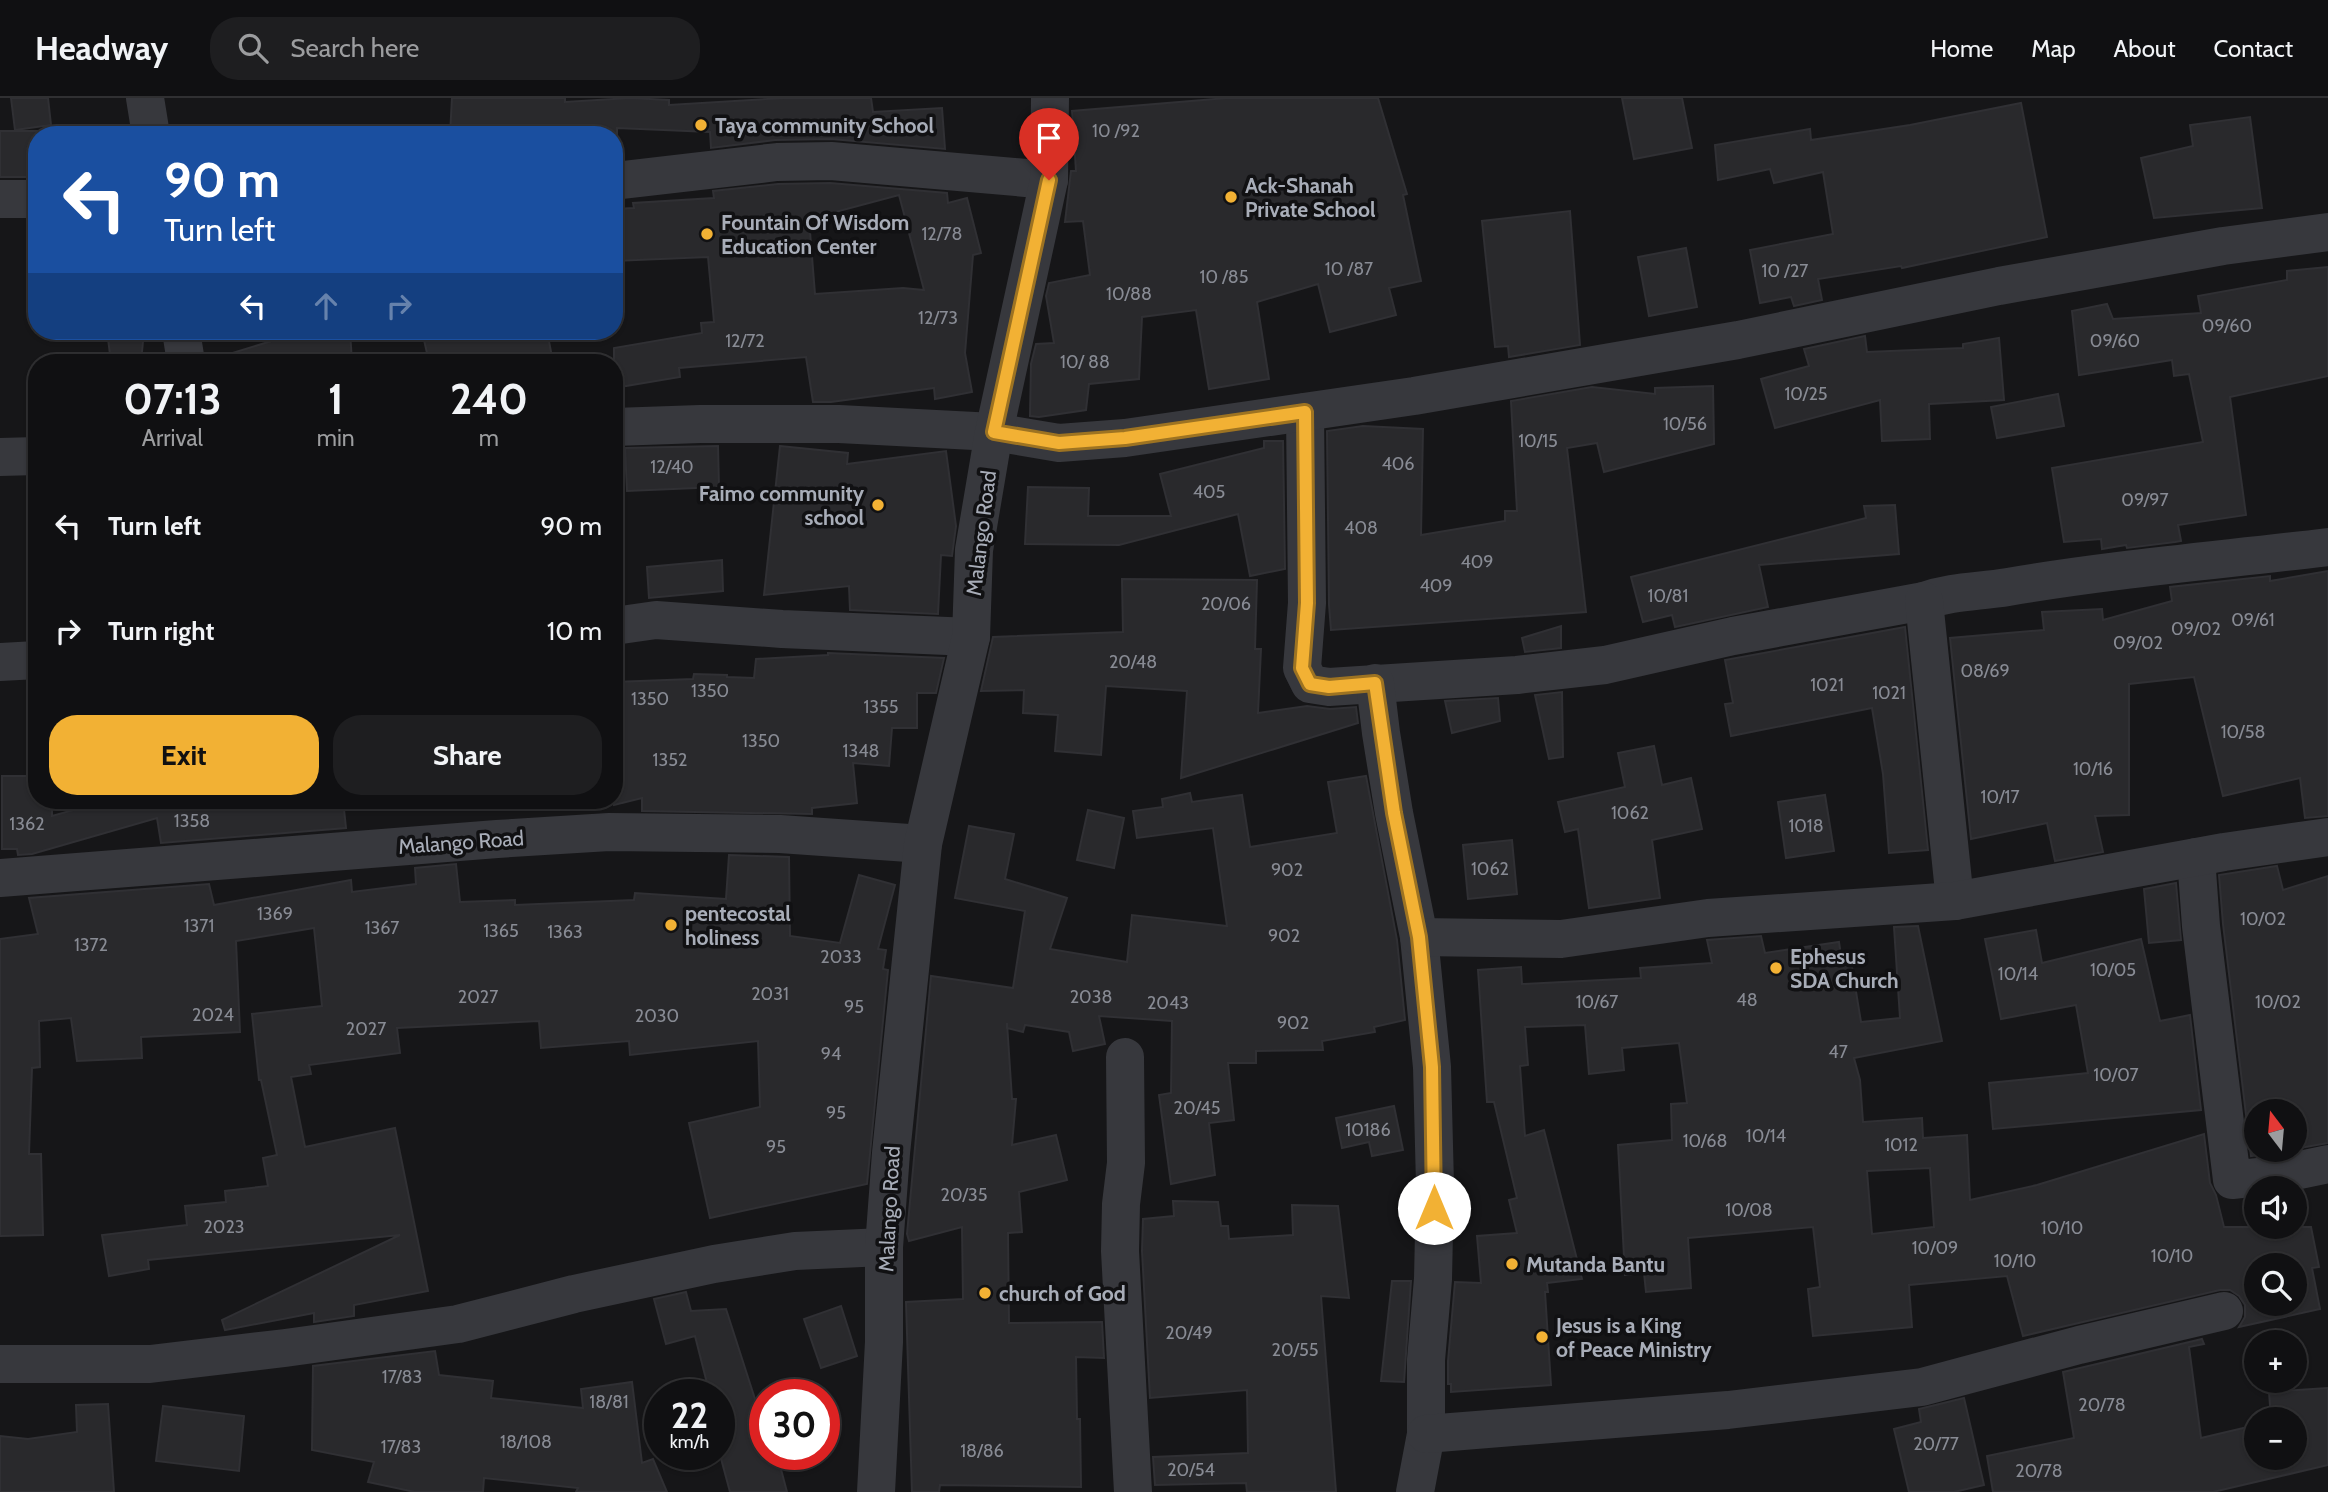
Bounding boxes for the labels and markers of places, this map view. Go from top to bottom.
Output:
pin [1019,108,1079,180]
place label: Taya community School [715,113,934,138]
marker: Taya community School [693,117,709,133]
place label: Ack-Shanah Private School [1245,173,1376,222]
marker: Ack-Shanah Private School [1223,189,1239,205]
place label: Fountain Of Wisdom Education Center [721,210,909,259]
marker: Fountain Of Wisdom Education Center [699,226,715,242]
place label: Faimo community school [699,481,865,530]
marker: Faimo community school [870,497,886,513]
place label: pentecostal holiness [685,901,791,950]
marker: pentecostal holiness [663,917,679,933]
place label: Ephesus SDA Church [1790,944,1899,993]
marker: Ephesus SDA Church [1768,960,1784,976]
place label: Mutanda Bantu [1526,1252,1665,1277]
marker: Mutanda Bantu [1504,1256,1520,1272]
place label: church of God [999,1281,1126,1306]
marker: church of God [977,1285,993,1301]
place label: Jesus is a King of Peace Ministry [1555,1313,1712,1362]
marker: Jesus is a King of Peace Ministry [1534,1329,1550,1345]

